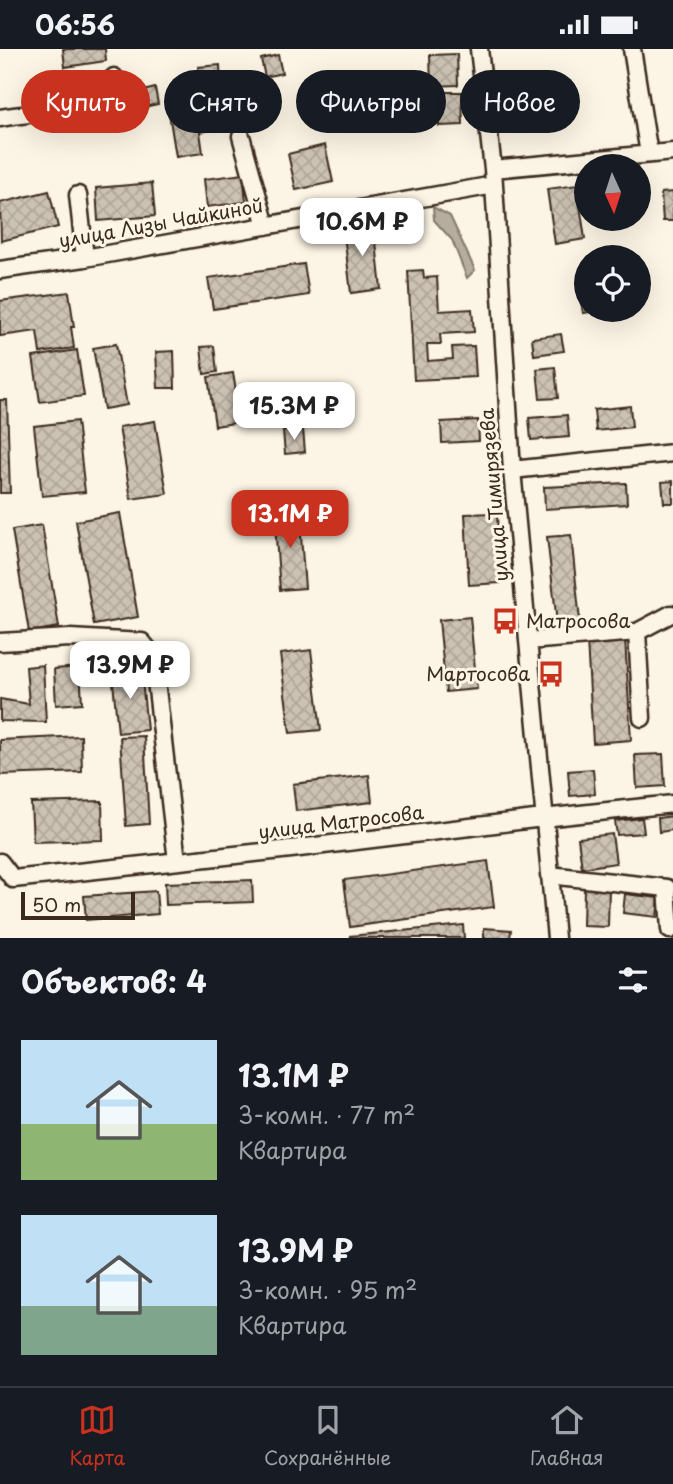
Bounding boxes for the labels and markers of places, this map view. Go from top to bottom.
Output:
pin: 10.6M ₽ [297,199,427,258]
pin: 15.3M ₽ [229,383,359,442]
pin: 13.1M ₽ [225,491,355,550]
bus stop icon: Матросова [490,606,520,636]
place label: Матросова [526,606,631,634]
pin: 13.9M ₽ [65,641,195,701]
place label: Мартосова [426,659,530,687]
bus stop icon: Мартосова [536,659,566,689]

